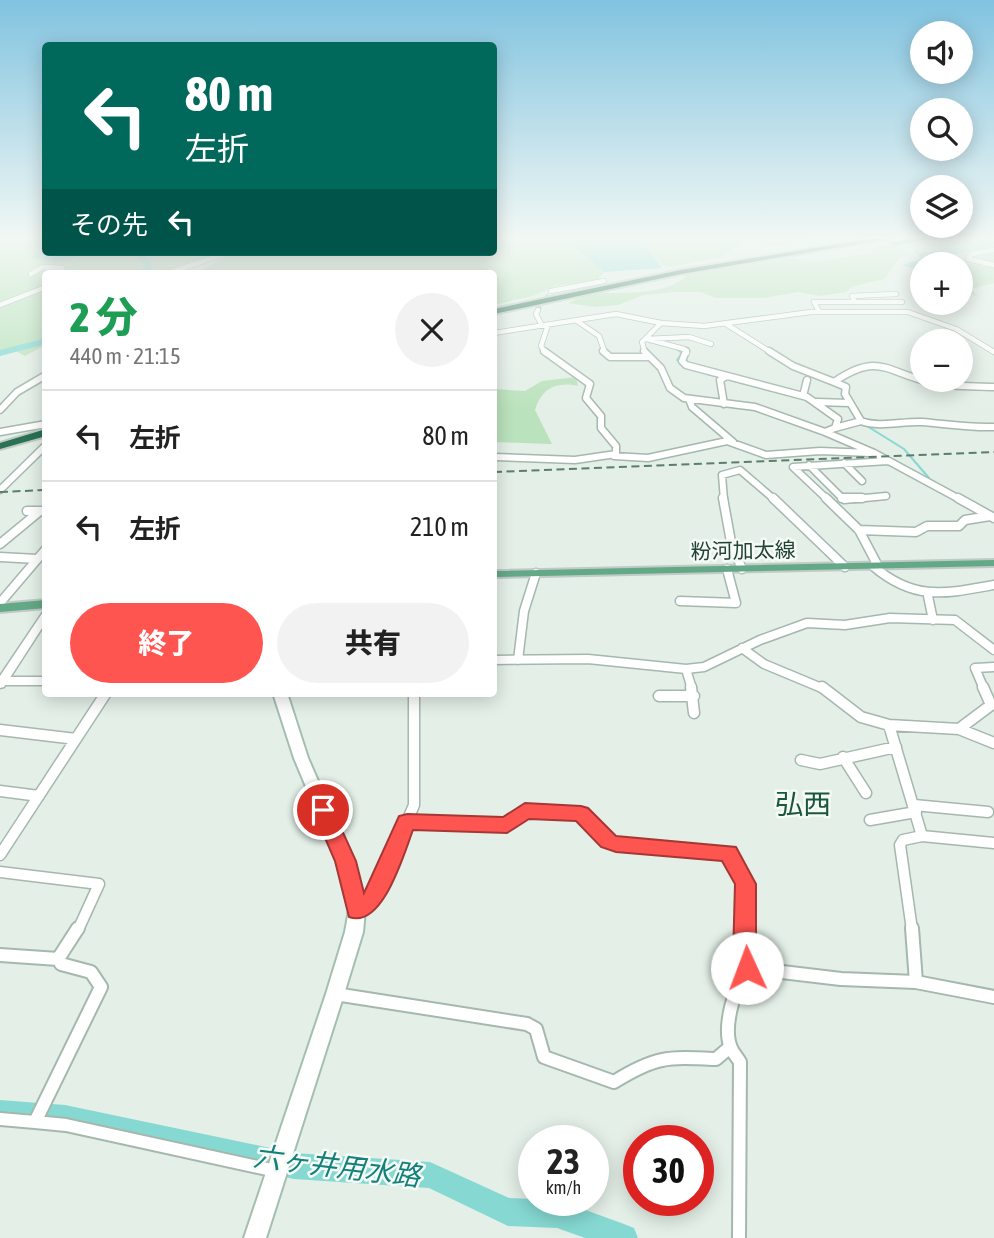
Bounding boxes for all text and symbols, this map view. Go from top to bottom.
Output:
map controls [910,21,973,392]
button: sound [910,21,973,84]
text: 80 m [185,65,273,121]
icon: left [70,70,161,161]
button: search [910,98,973,161]
text: 左折 [185,130,249,167]
button: layers [910,175,973,238]
icon: left [162,203,200,241]
text: その先 [70,210,148,240]
button: + [910,252,973,315]
text: 2 分 [70,293,138,341]
button: close [395,293,469,367]
button: − [910,329,973,392]
text: 440 m · 21:15 [70,343,181,369]
icon: left [70,417,108,455]
text: 80 m [422,421,469,451]
text: 左折 [129,423,181,453]
icon: left [70,508,108,546]
text: 210 m [410,512,469,542]
text: 左折 [129,514,181,544]
street label: 粉河加太線 [690,537,796,563]
button: 終了 [70,603,263,683]
button: 共有 [277,603,469,683]
pin [293,780,353,840]
district label: 弘西 [775,788,831,820]
icon: arrive [304,791,342,829]
position arrow [710,931,784,1005]
speed limit sign: 30 [623,1125,714,1216]
water label: 六ヶ井用水路 [252,1140,424,1192]
text: 23 [547,1141,580,1181]
text: km/h [546,1177,581,1198]

